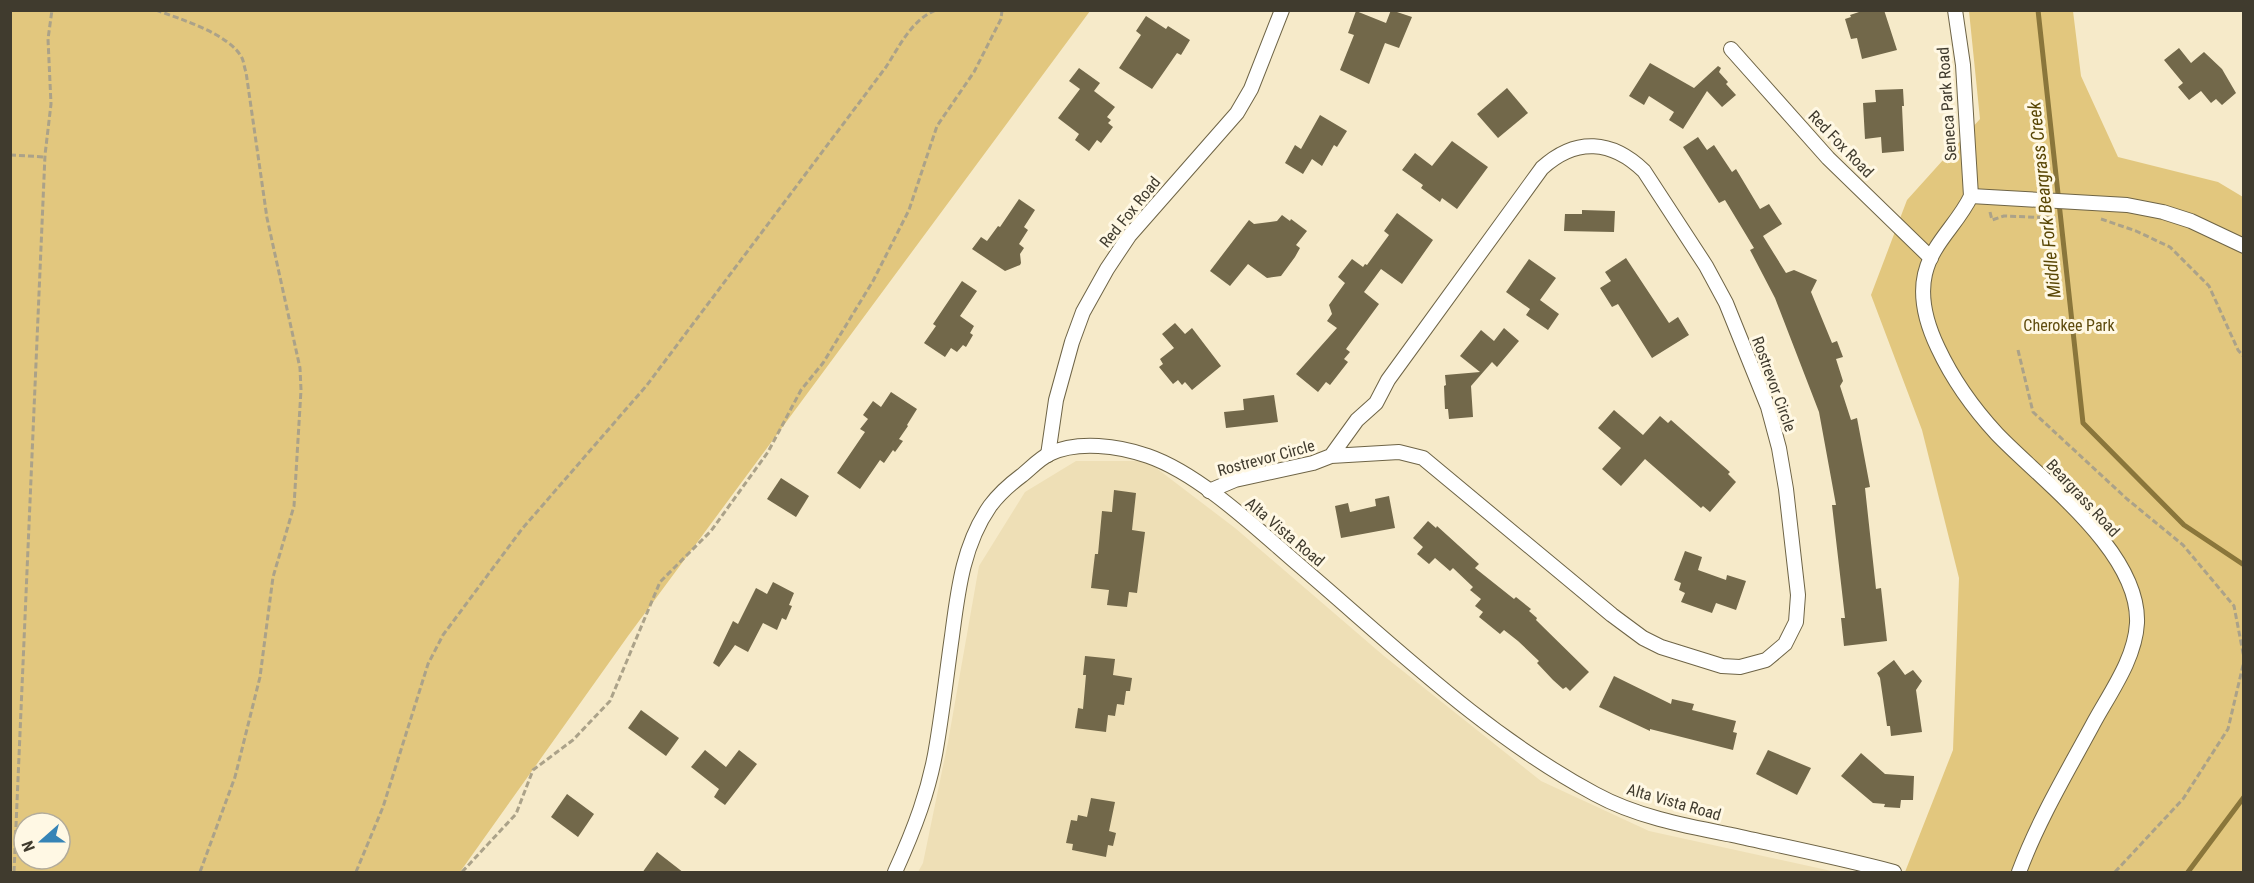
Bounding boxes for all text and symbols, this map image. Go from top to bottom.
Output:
street label: Seneca Park Road [1934,46,1960,162]
water label: Middle Fork Beargrass Creek [2023,100,2065,299]
street label: Red Fox Road [1804,107,1878,181]
street label: Red Fox Road [1096,173,1164,251]
park label: Cherokee Park [2023,316,2115,335]
street label: Rostrevor Circle [1748,334,1800,434]
street label: Rostrevor Circle [1215,436,1317,480]
street label: Beargrass Road [2042,455,2124,541]
street label: Alta Vista Road [1242,494,1328,570]
street label: Alta Vista Road [1625,779,1723,825]
north arrow [12,811,72,871]
text: N [18,838,39,854]

